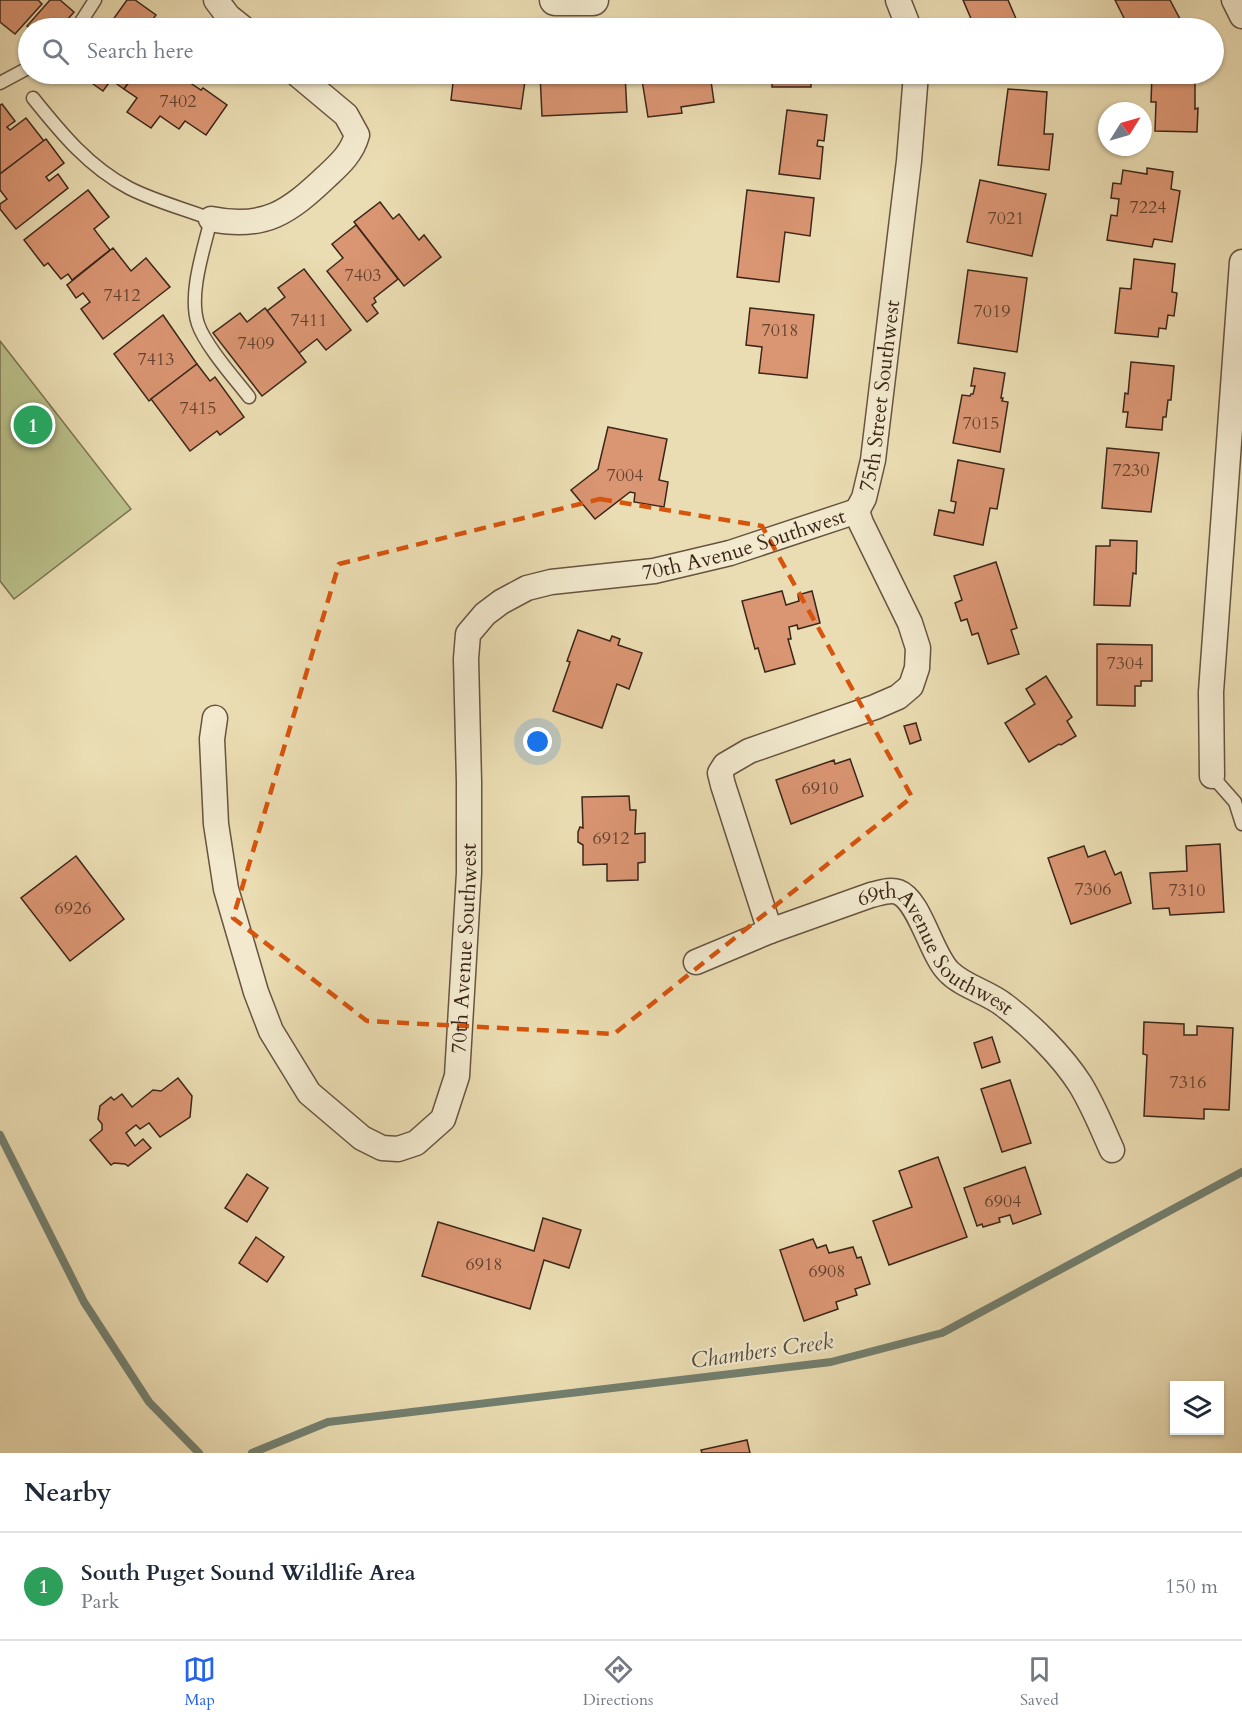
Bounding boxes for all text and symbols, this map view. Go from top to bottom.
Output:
search box [18,18,1224,84]
icon: search [39,35,72,68]
text: Search here [87,36,194,66]
house number: 7402 [160,89,196,114]
north arrow [1098,102,1152,156]
house number: 7224 [1130,195,1166,220]
house number: 7021 [988,206,1024,231]
house number: 7403 [345,263,381,288]
house number: 7412 [104,283,140,308]
street label: 75th Street Southwest [851,298,907,495]
house number: 7019 [974,299,1010,324]
house number: 7411 [291,308,327,333]
house number: 7018 [762,318,798,343]
house number: 7409 [238,331,274,356]
house number: 7413 [138,347,174,372]
house number: 7415 [180,396,216,421]
pin: 1 [14,402,52,448]
house number: 7015 [963,411,999,436]
house number: 7230 [1113,458,1149,483]
house number: 7004 [607,463,643,488]
street label: 70th Avenue Southwest [640,501,849,587]
house number: 7304 [1107,651,1143,676]
your location [523,727,552,756]
house number: 6910 [802,776,838,801]
house number: 6912 [593,826,629,851]
street label: 70th Avenue Southwest [444,843,484,1054]
street label: 69th Avenue Southwest [853,876,1020,1022]
house number: 7306 [1075,877,1111,902]
house number: 7310 [1169,878,1205,903]
house number: 6926 [55,896,91,921]
house number: 7316 [1170,1070,1206,1095]
house number: 6904 [985,1189,1021,1214]
house number: 6918 [466,1252,502,1277]
house number: 6908 [809,1259,845,1284]
water label: Chambers Creek [689,1326,835,1376]
map controls [1170,1381,1224,1435]
button: layers [1170,1381,1224,1435]
text: Nearby [24,1475,112,1510]
text: South Puget Sound Wildlife Area [81,1558,416,1588]
text: 1 [38,1573,49,1600]
text: 150 m [1165,1573,1218,1600]
text: Park [81,1588,119,1615]
tab: Map [183,1653,216,1711]
tab: Directions [583,1653,653,1711]
tab: Saved [1020,1653,1059,1711]

